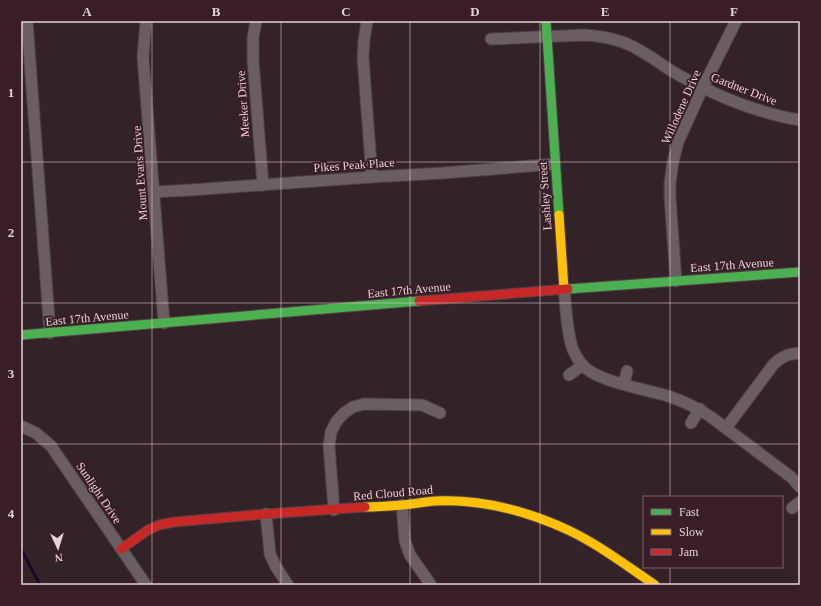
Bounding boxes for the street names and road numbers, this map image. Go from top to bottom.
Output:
street label: Willodene Drive [658,68,704,146]
street label: Meeker Drive [234,70,252,138]
street label: Gardner Drive [709,70,779,108]
street label: Mount Evans Drive [130,125,150,221]
street label: Pikes Peak Place [313,155,395,175]
street label: Lashley Street [536,160,554,231]
street label: East 17th Avenue [690,255,774,275]
street label: East 17th Avenue [367,279,451,301]
street label: East 17th Avenue [45,307,129,329]
street label: Sunlight Drive [73,460,125,526]
street label: Red Cloud Road [353,483,433,503]

